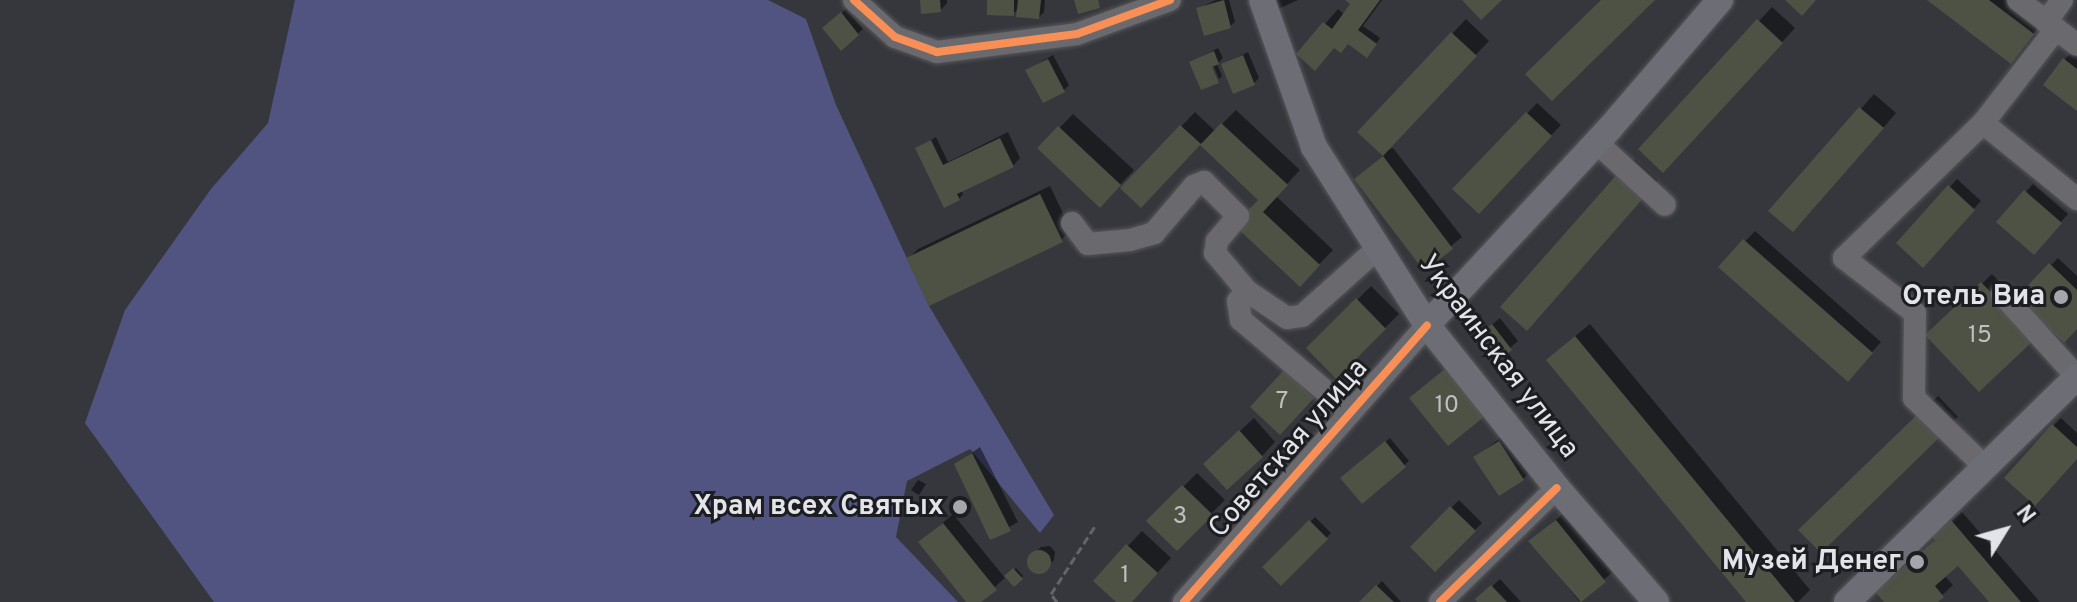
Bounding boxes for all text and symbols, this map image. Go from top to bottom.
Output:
street label: Украинская улица [1411,249,1585,465]
place label: Отель Виа [1902,280,2045,314]
marker: Отель Виа [2052,288,2070,306]
house number: 15 [1968,323,1992,351]
street label: Советская улица [1202,353,1376,545]
house number: 7 [1276,389,1288,417]
house number: 10 [1435,393,1459,421]
place label: Храм всех Святых [693,490,944,524]
north arrow [1965,490,2045,570]
marker: Храм всех Святых [951,498,969,516]
text: N [2009,501,2040,530]
house number: 3 [1173,504,1187,532]
place label: Музей Денег [1722,545,1901,579]
marker: Музей Денег [1908,553,1926,571]
house number: 1 [1121,563,1129,591]

